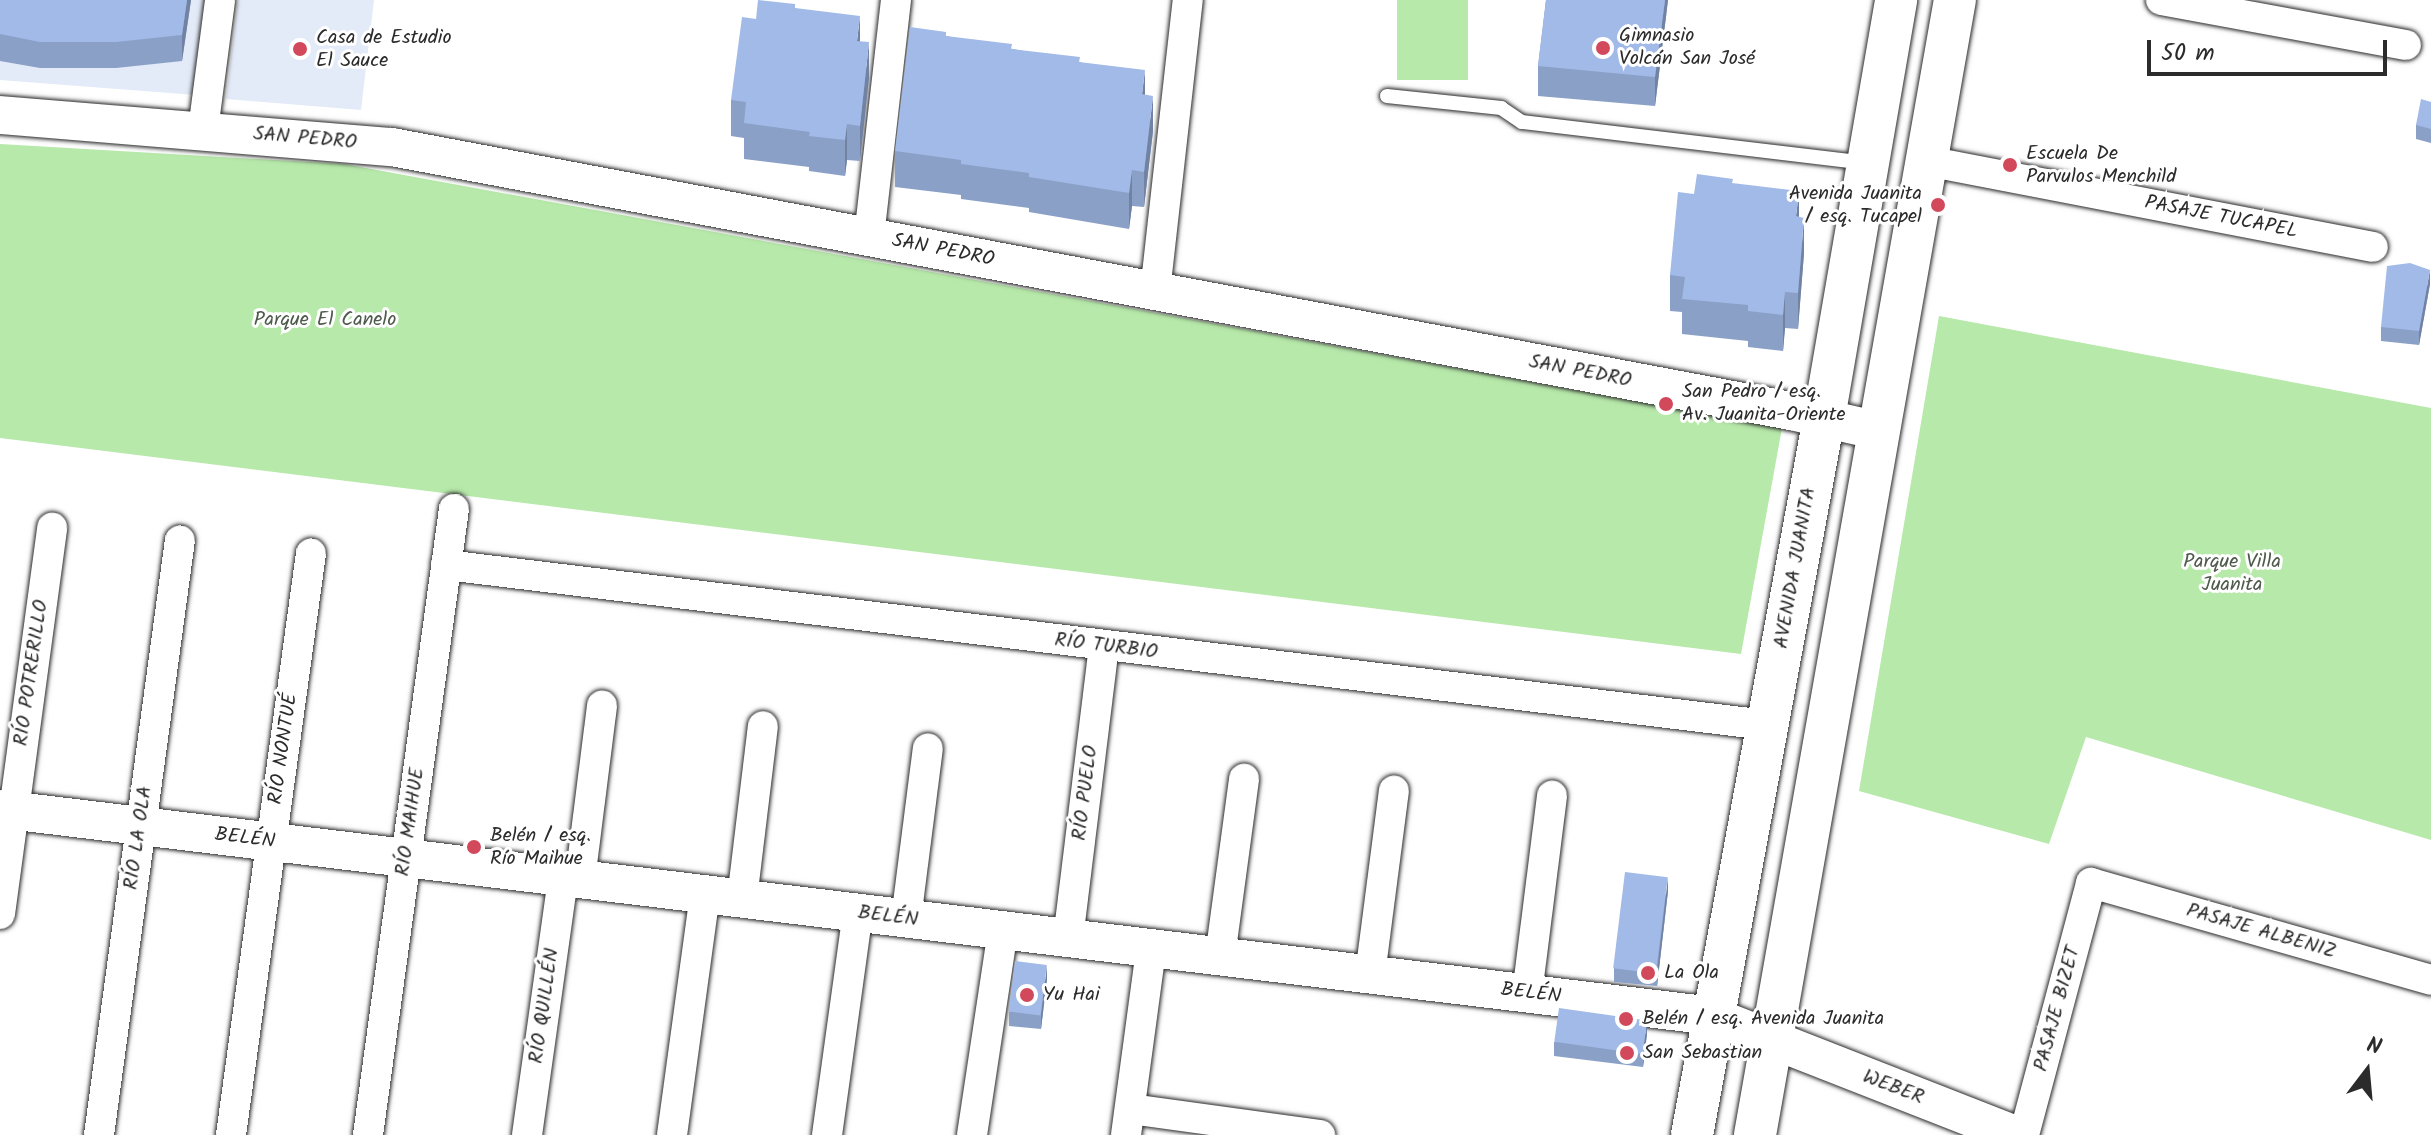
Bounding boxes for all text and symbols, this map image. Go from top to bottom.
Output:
place label: Gimnasio Volcán San José [1619,24,1755,71]
scale bar [2151,24,2391,74]
place label: Casa de Estudio El Sauce [316,26,452,73]
text: 50 m [2161,34,2215,73]
marker: Gimnasio Volcán San José [1594,39,1612,57]
marker: Casa de Estudio El Sauce [291,40,309,58]
street label: SAN PEDRO [252,123,358,155]
place label: Escuela De Parvulos Menchild [2026,142,2176,189]
marker: Escuela De Parvulos Menchild [2001,156,2019,174]
place label: Avenida Juanita / esq. Tucapel [1789,182,1922,229]
street label: PASAJE TUCAPEL [2143,191,2299,245]
marker: Avenida Juanita / esq. Tucapel [1929,196,1947,214]
street label: SAN PEDRO [890,229,996,273]
park label: Parque El Canelo [254,308,396,332]
street label: SAN PEDRO [1527,350,1633,394]
place label: San Pedro / esq. Av. Juanita-Oriente [1682,380,1845,427]
marker: San Pedro / esq. Av. Juanita-Oriente [1657,395,1675,413]
street label: AVENIDA JUANITA [1770,485,1822,651]
park label: Parque Villa Juanita [2183,550,2281,597]
street label: RÍO POTRERILLO [10,598,54,748]
street label: RÍO TURBIO [1053,629,1159,665]
street label: RÍO NONTUÉ [264,692,304,806]
street label: RÍO PUELO [1068,744,1104,842]
street label: RÍO MAIHUE [392,766,430,878]
street label: RÍO LA OLA [120,785,158,891]
street label: BELÉN [213,823,277,855]
place label: Belén / esq. Río Maihue [490,824,591,871]
marker: Belén / esq. Río Maihue [465,838,483,856]
street label: PASAJE ALBENIZ [2183,899,2339,965]
street label: BELÉN [856,901,920,933]
street label: PASAJE BIZET [2030,944,2086,1074]
street label: RÍO QUILLÉN [525,947,565,1065]
place label: La Ola [1664,961,1719,985]
marker: La Ola [1639,964,1657,982]
street label: BELÉN [1499,978,1563,1010]
place label: Yu Hai [1043,983,1100,1007]
marker: Yu Hai [1018,986,1036,1004]
place label: Belén / esq. Avenida Juanita [1642,1007,1884,1031]
marker: Belén / esq. Avenida Juanita [1617,1010,1635,1028]
text: N [2362,1029,2385,1066]
north arrow [2327,1031,2407,1111]
place label: San Sebastian [1643,1041,1762,1065]
marker: San Sebastian [1618,1044,1636,1062]
street label: WEBER [1859,1065,1927,1111]

